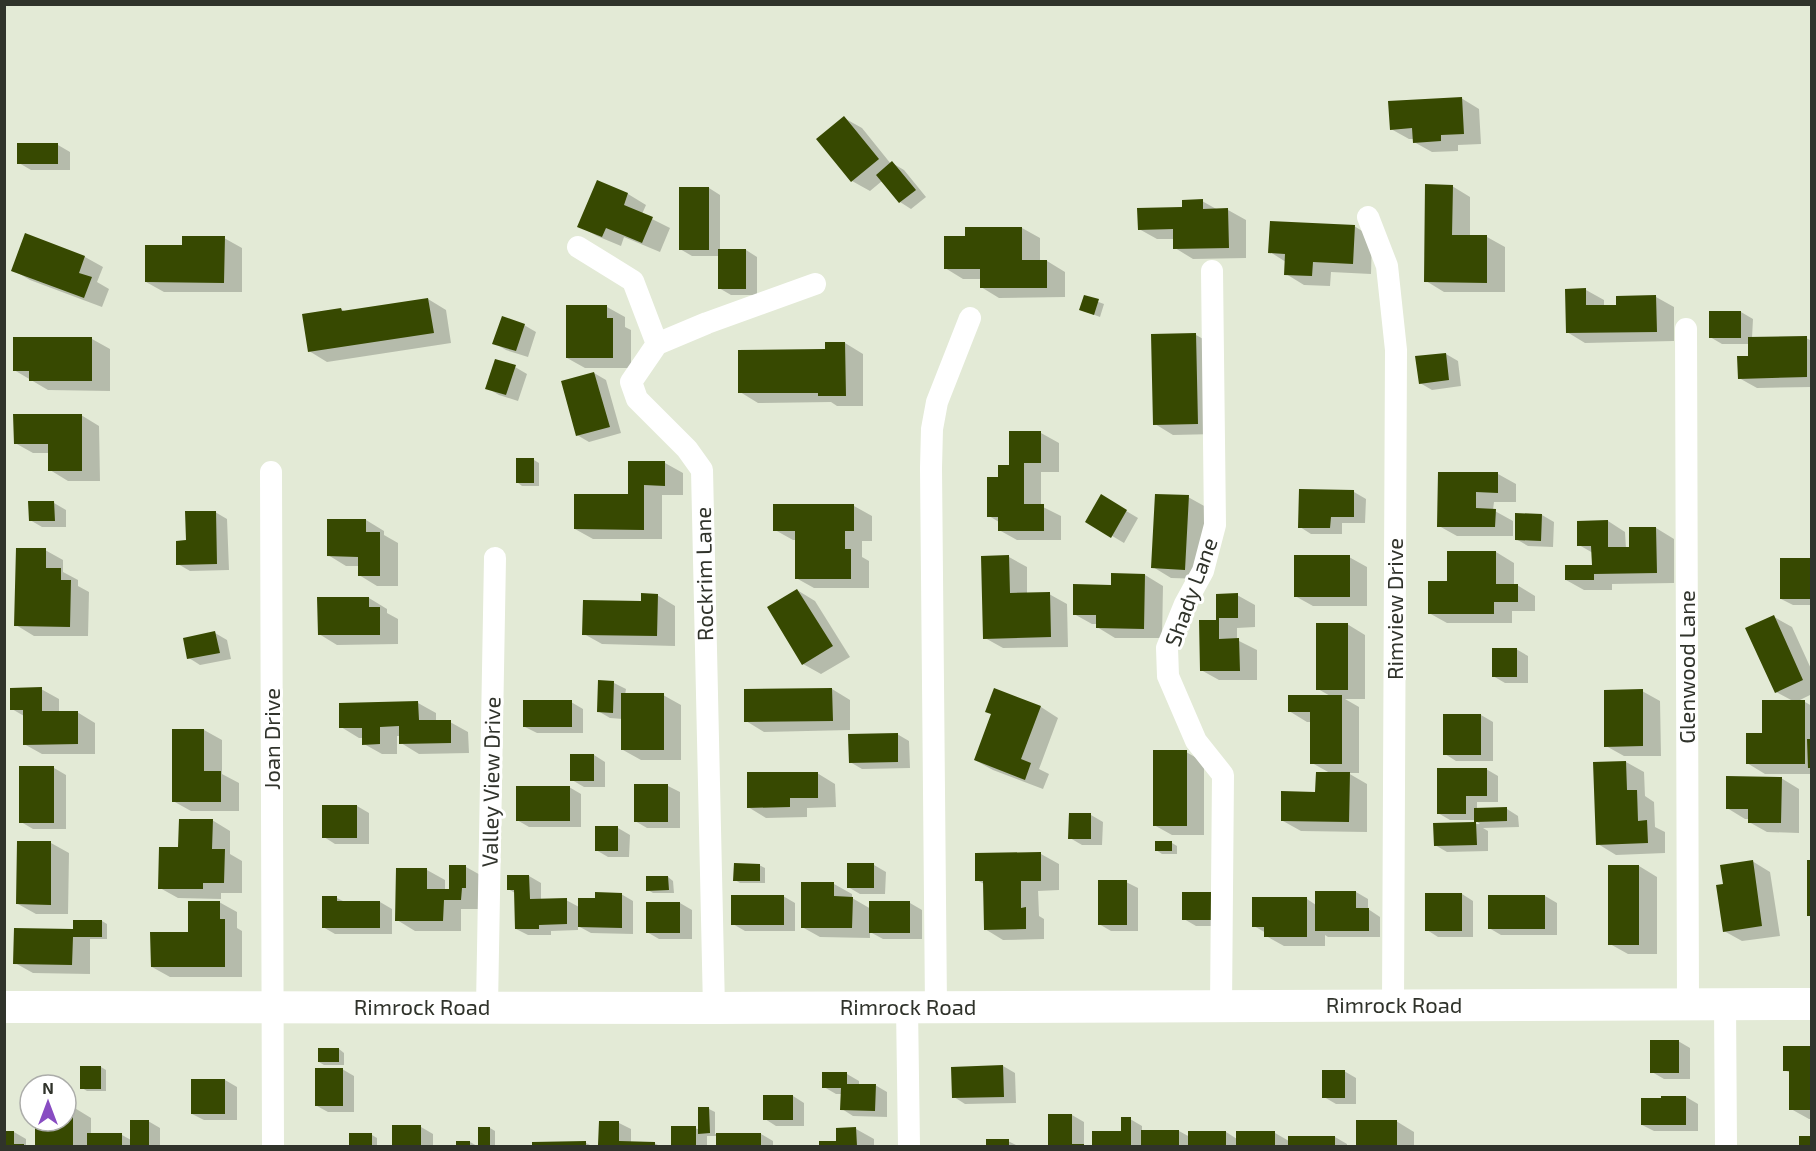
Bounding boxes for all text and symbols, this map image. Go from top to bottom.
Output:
street label: Rockrim Lane [689,507,717,641]
street label: Shady Lane [1158,534,1222,650]
street label: Rimview Drive [1381,538,1407,680]
street label: Glenwood Lane [1673,590,1699,744]
street label: Joan Drive [258,688,284,790]
street label: Valley View Drive [476,696,504,868]
street label: Rimrock Road [1326,991,1462,1017]
street label: Rimrock Road [354,993,490,1019]
street label: Rimrock Road [840,993,976,1019]
north arrow [18,1073,78,1133]
text: N [42,1078,54,1097]

